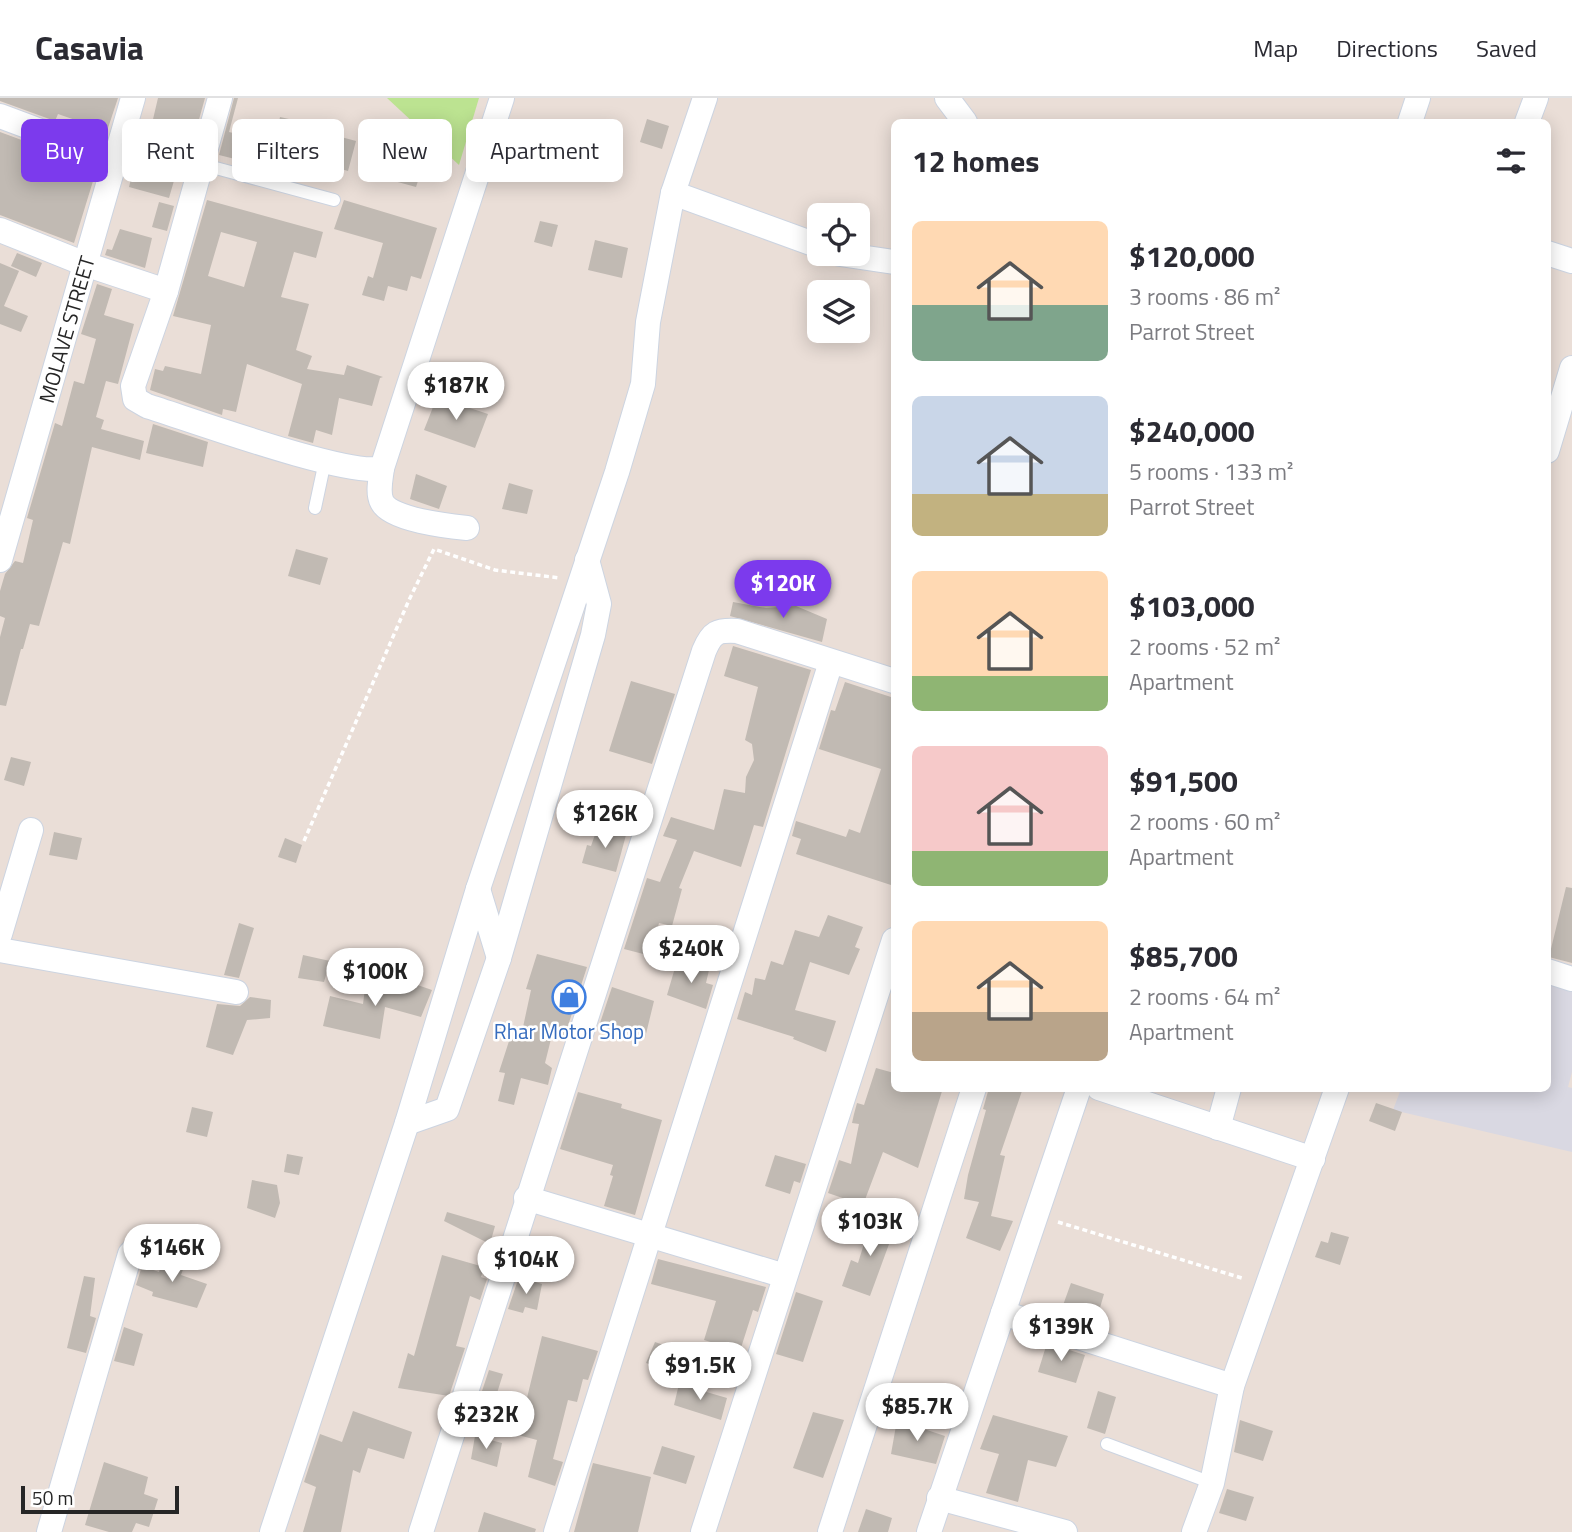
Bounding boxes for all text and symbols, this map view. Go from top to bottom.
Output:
text: Casavia [35,23,144,73]
text: Map [1253,30,1298,66]
text: Directions [1336,30,1438,66]
text: Saved [1476,30,1537,66]
chip: Buy [21,119,108,182]
chip: Rent [122,119,218,182]
chip: Filters [232,119,344,182]
chip: New [358,119,452,182]
chip: Apartment [466,119,623,182]
text: 12 homes [912,138,1039,184]
icon: filters [1492,142,1530,180]
map controls [807,203,870,343]
button: locate [807,203,870,266]
text: $120,000 [1129,233,1255,279]
icon: home [968,249,1052,333]
street label: MOLAVE STREET [30,252,103,407]
text: 3 rooms · 86 m² [1129,279,1280,314]
button: layers [807,280,870,343]
text: Parrot Street [1129,314,1254,349]
pin: $187K [407,362,505,422]
text: $187K [423,367,489,402]
text: $240,000 [1129,408,1255,454]
icon: home [968,424,1052,508]
text: 5 rooms · 133 m² [1129,454,1293,489]
text: Parrot Street [1129,489,1254,524]
pin: $120K [734,560,832,620]
text: $120K [750,565,816,600]
text: $103,000 [1129,583,1255,629]
icon: home [968,599,1052,683]
text: 2 rooms · 52 m² [1129,629,1280,664]
text: Apartment [1129,664,1234,699]
text: $91,500 [1129,758,1238,804]
icon: home [968,774,1052,858]
pin: $126K [556,790,654,850]
text: $126K [572,795,638,830]
text: 2 rooms · 60 m² [1129,804,1280,839]
text: Apartment [1129,839,1234,874]
pin: $240K [642,926,740,985]
text: $240K [658,930,724,965]
text: $85,700 [1129,933,1238,979]
pin: $100K [326,948,424,1008]
icon: home [968,949,1052,1033]
text: $100K [342,953,408,988]
shop icon: Rhar Motor Shop [550,978,588,1016]
text: 2 rooms · 64 m² [1129,979,1280,1014]
text: Apartment [1129,1014,1234,1049]
place label: Rhar Motor Shop [494,1015,644,1047]
pin: $103K [821,1198,919,1258]
text: $103K [837,1203,903,1238]
pin: $146K [123,1224,221,1284]
text: $146K [139,1229,205,1264]
pin: $104K [477,1236,575,1296]
text: $104K [493,1241,559,1276]
pin: $139K [1012,1304,1110,1363]
text: $139K [1028,1308,1094,1343]
pin: $91.5K [643,1342,757,1402]
text: $91.5K [664,1347,736,1382]
pin: $85.7K [860,1384,974,1443]
text: $85.7K [881,1388,953,1423]
pin: $232K [437,1392,535,1451]
text: $232K [453,1396,519,1431]
scale bar [21,1483,178,1515]
text: 50 m [32,1483,73,1512]

